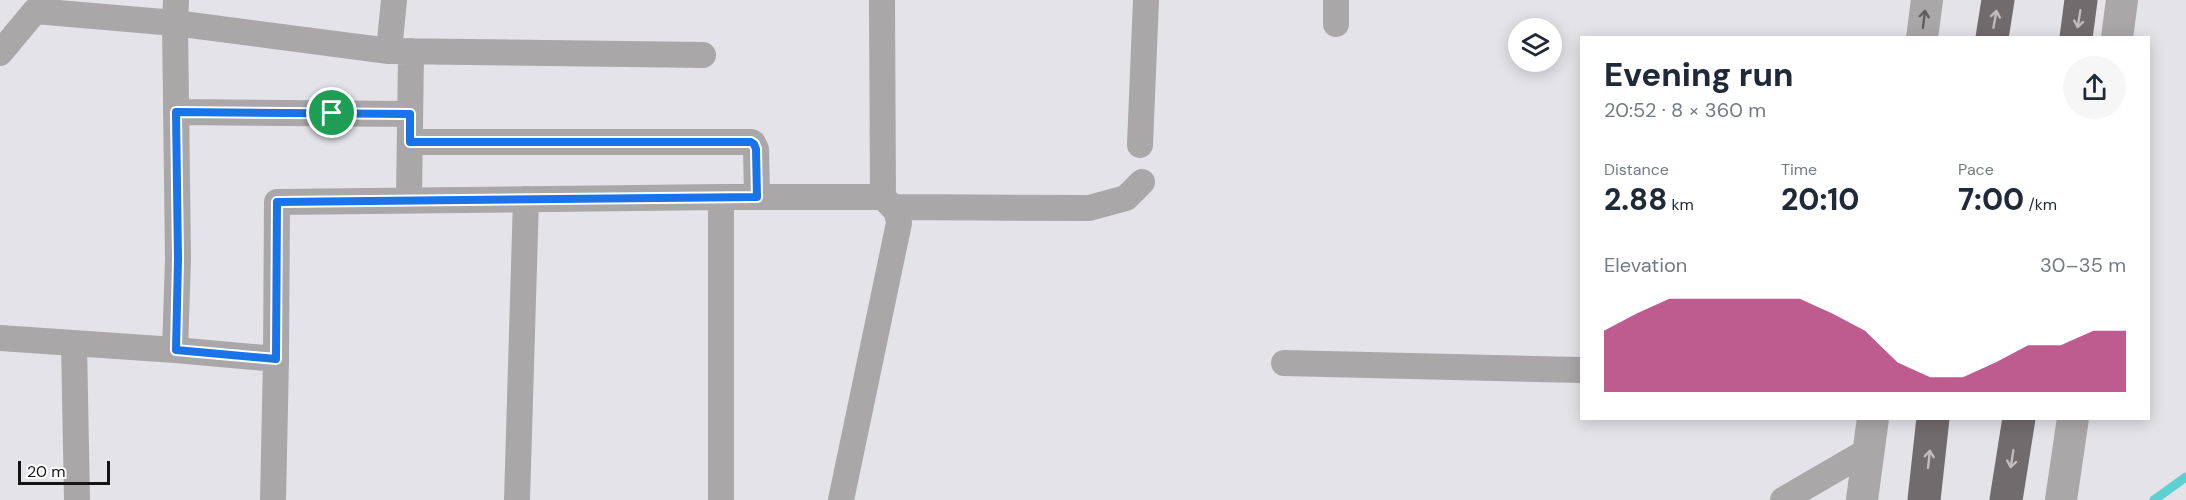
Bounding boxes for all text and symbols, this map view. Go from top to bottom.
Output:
one-way arrow [2073,8,2084,28]
one-way arrow [1919,9,1930,29]
one-way arrow [1990,9,2001,29]
map controls [1508,18,1562,72]
button: layers [1508,18,1562,72]
text: Evening run [1604,53,1793,96]
button: share [2063,56,2126,119]
pin [306,87,357,138]
icon: arrive [315,96,348,129]
text: 20:52 · 8 × 360 m [1604,97,1766,123]
text: Distance [1604,159,1669,180]
text: Time [1781,159,1817,180]
text: Pace [1958,159,1994,180]
text: 2.88 [1604,180,1667,219]
text: 20:10 [1781,180,1859,219]
text: 7:00 [1958,180,2024,219]
text: km [1667,194,1694,215]
text: /km [2024,194,2057,215]
text: Elevation [1604,252,1687,278]
text: 30–35 m [2040,252,2126,278]
one-way arrow [2007,449,2018,469]
one-way arrow [1923,450,1934,470]
scale bar [18,458,110,486]
text: 20 m [27,461,66,482]

